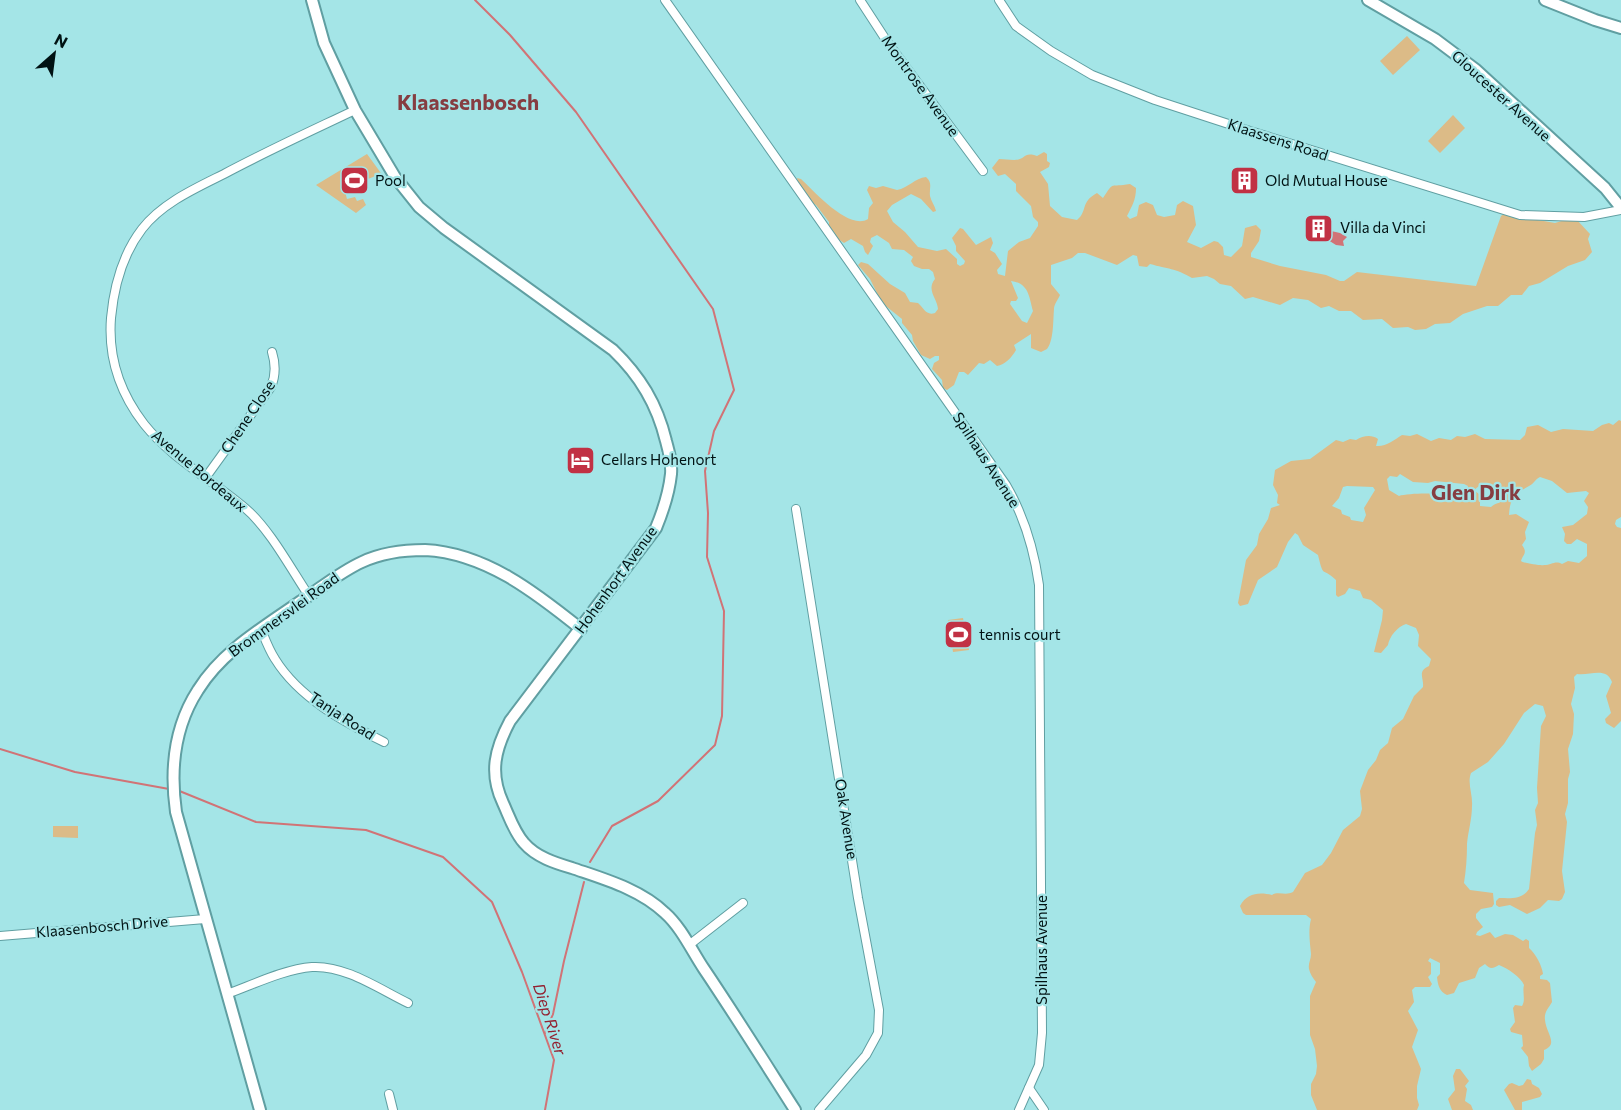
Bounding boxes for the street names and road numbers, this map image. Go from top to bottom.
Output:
street label: Montrose Avenue [878,32,963,139]
street label: Gloucester Avenue [1448,46,1555,145]
street label: Klaassens Road [1226,114,1331,164]
street label: Chene Close [216,377,278,456]
street label: Spilhaus Avenue [949,408,1024,510]
street label: Avenue Bordeaux [149,425,251,515]
street label: Hohenhort Avenue [570,522,660,636]
street label: Brommersvlei Road [225,568,342,660]
street label: Tanja Road [306,687,379,743]
street label: Oak Avenue [832,777,862,860]
street label: Spilhaus Avenue [1032,895,1050,1005]
street label: Klaasenbosch Drive [35,911,169,941]

